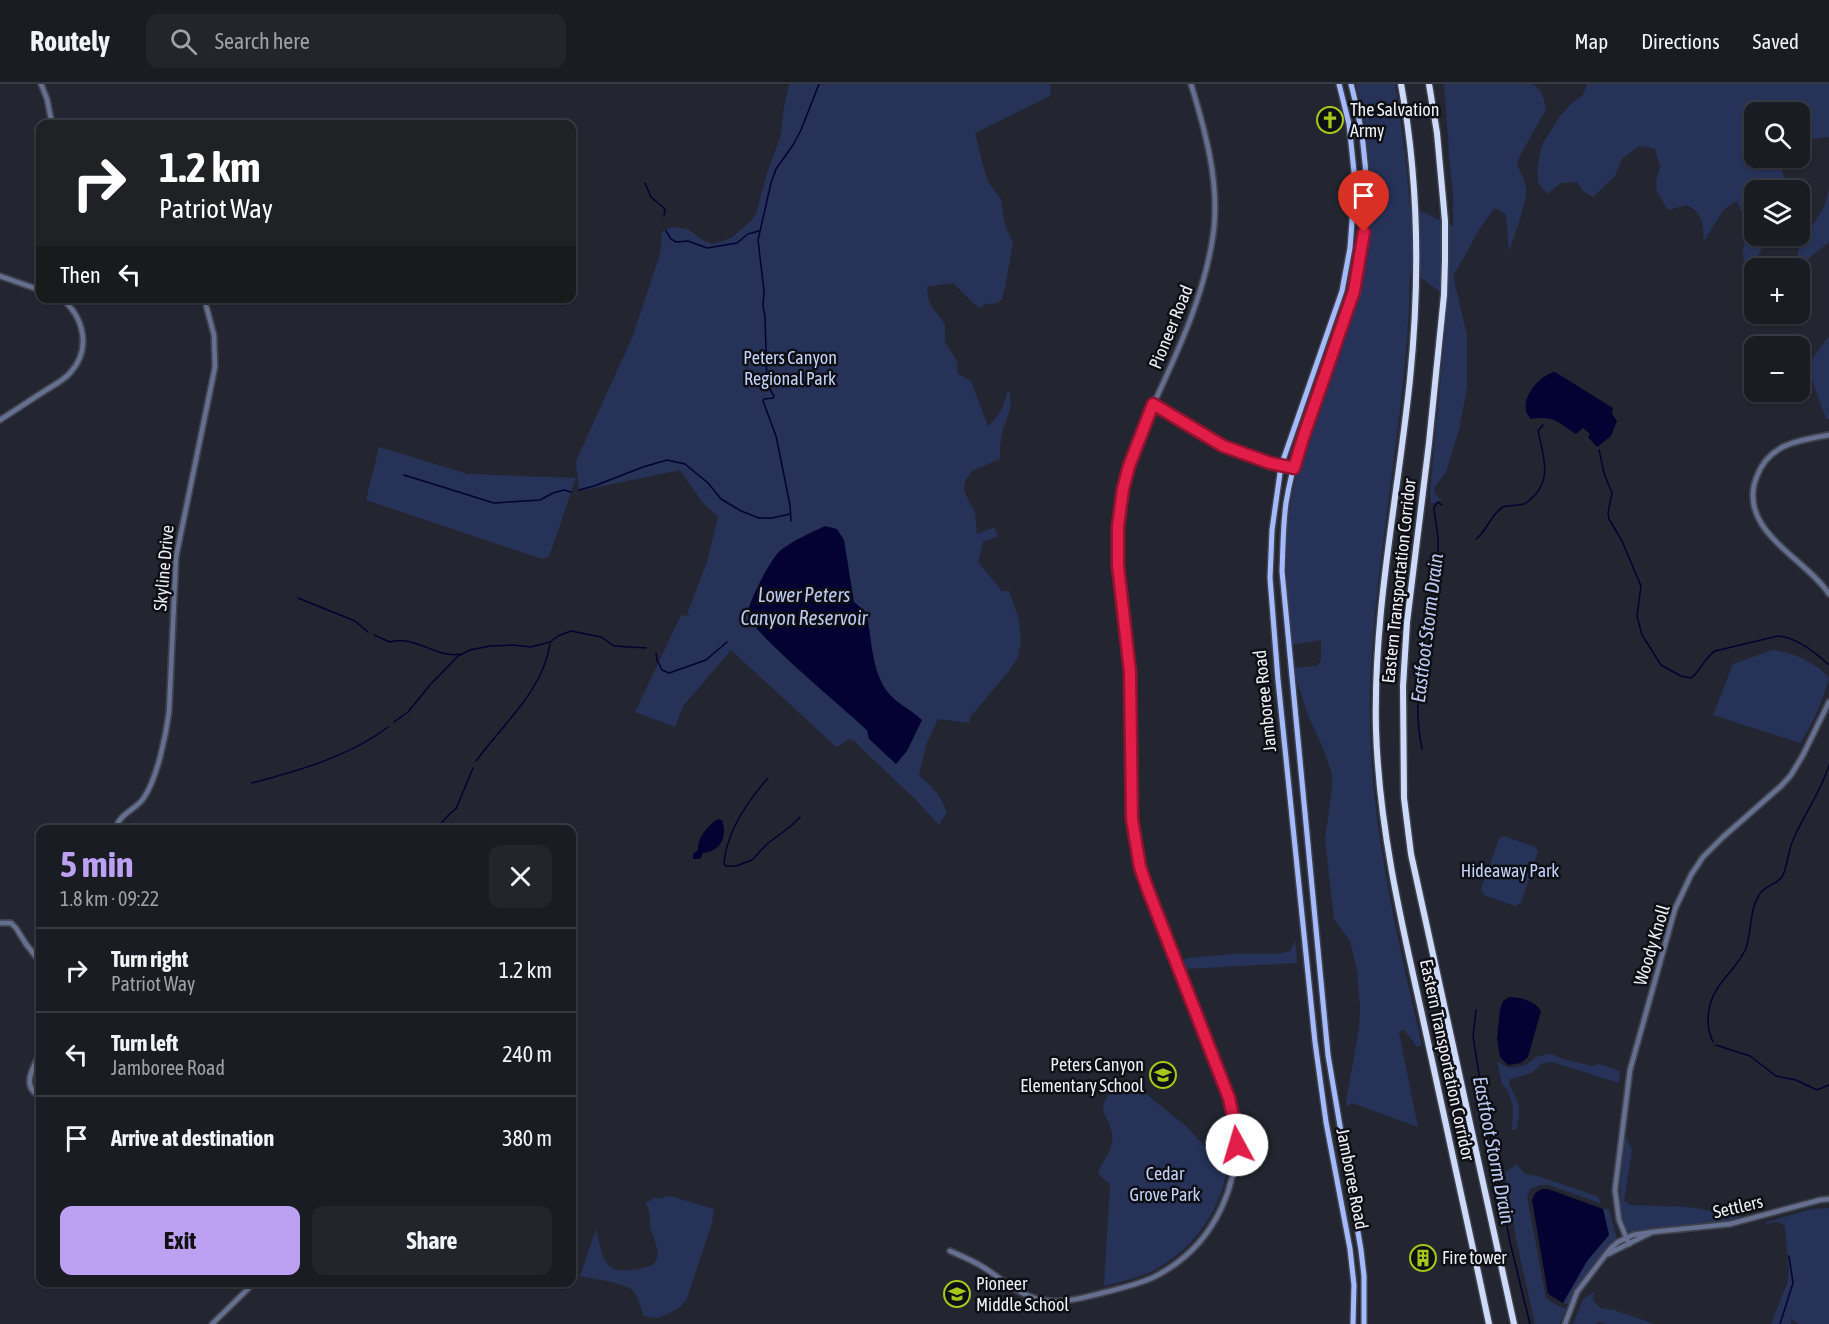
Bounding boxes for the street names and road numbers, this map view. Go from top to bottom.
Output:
street label: Pioneer Road [1144,282,1197,372]
street label: Eastern Transportation Corridor [1377,477,1420,684]
street label: Skyline Drive [149,524,178,612]
street label: Jamboree Road [1249,649,1280,753]
street label: Woody Knoll [1629,902,1674,988]
street label: Eastern Transportation Corridor [1416,957,1479,1163]
street label: Jamboree Road [1332,1127,1373,1231]
street label: Settlers [1711,1191,1765,1222]

